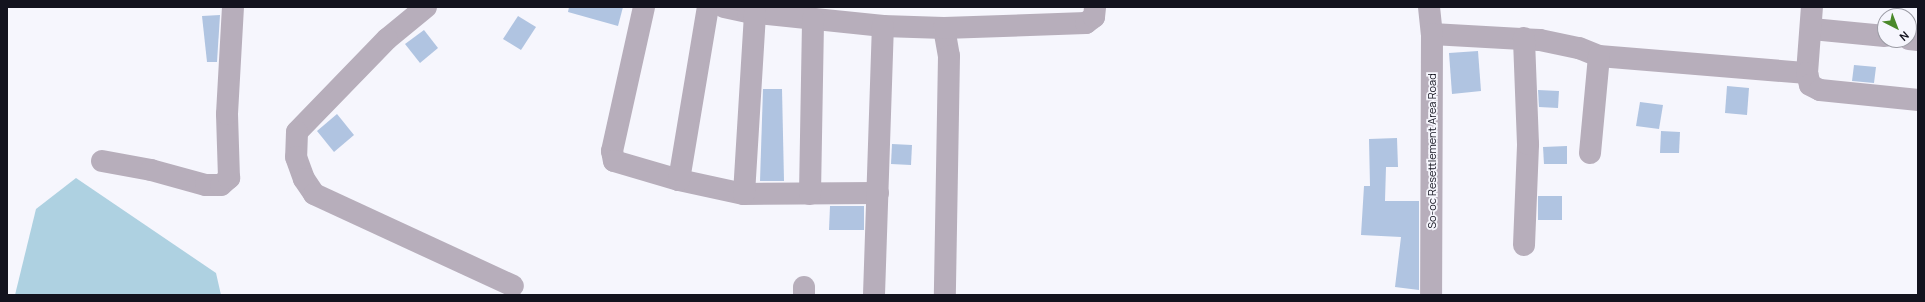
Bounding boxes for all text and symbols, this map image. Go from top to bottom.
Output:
north arrow [1877,8,1917,48]
text: N [1897,28,1913,45]
street label: So-oc Resettlement Area Road [1425,73,1439,229]

